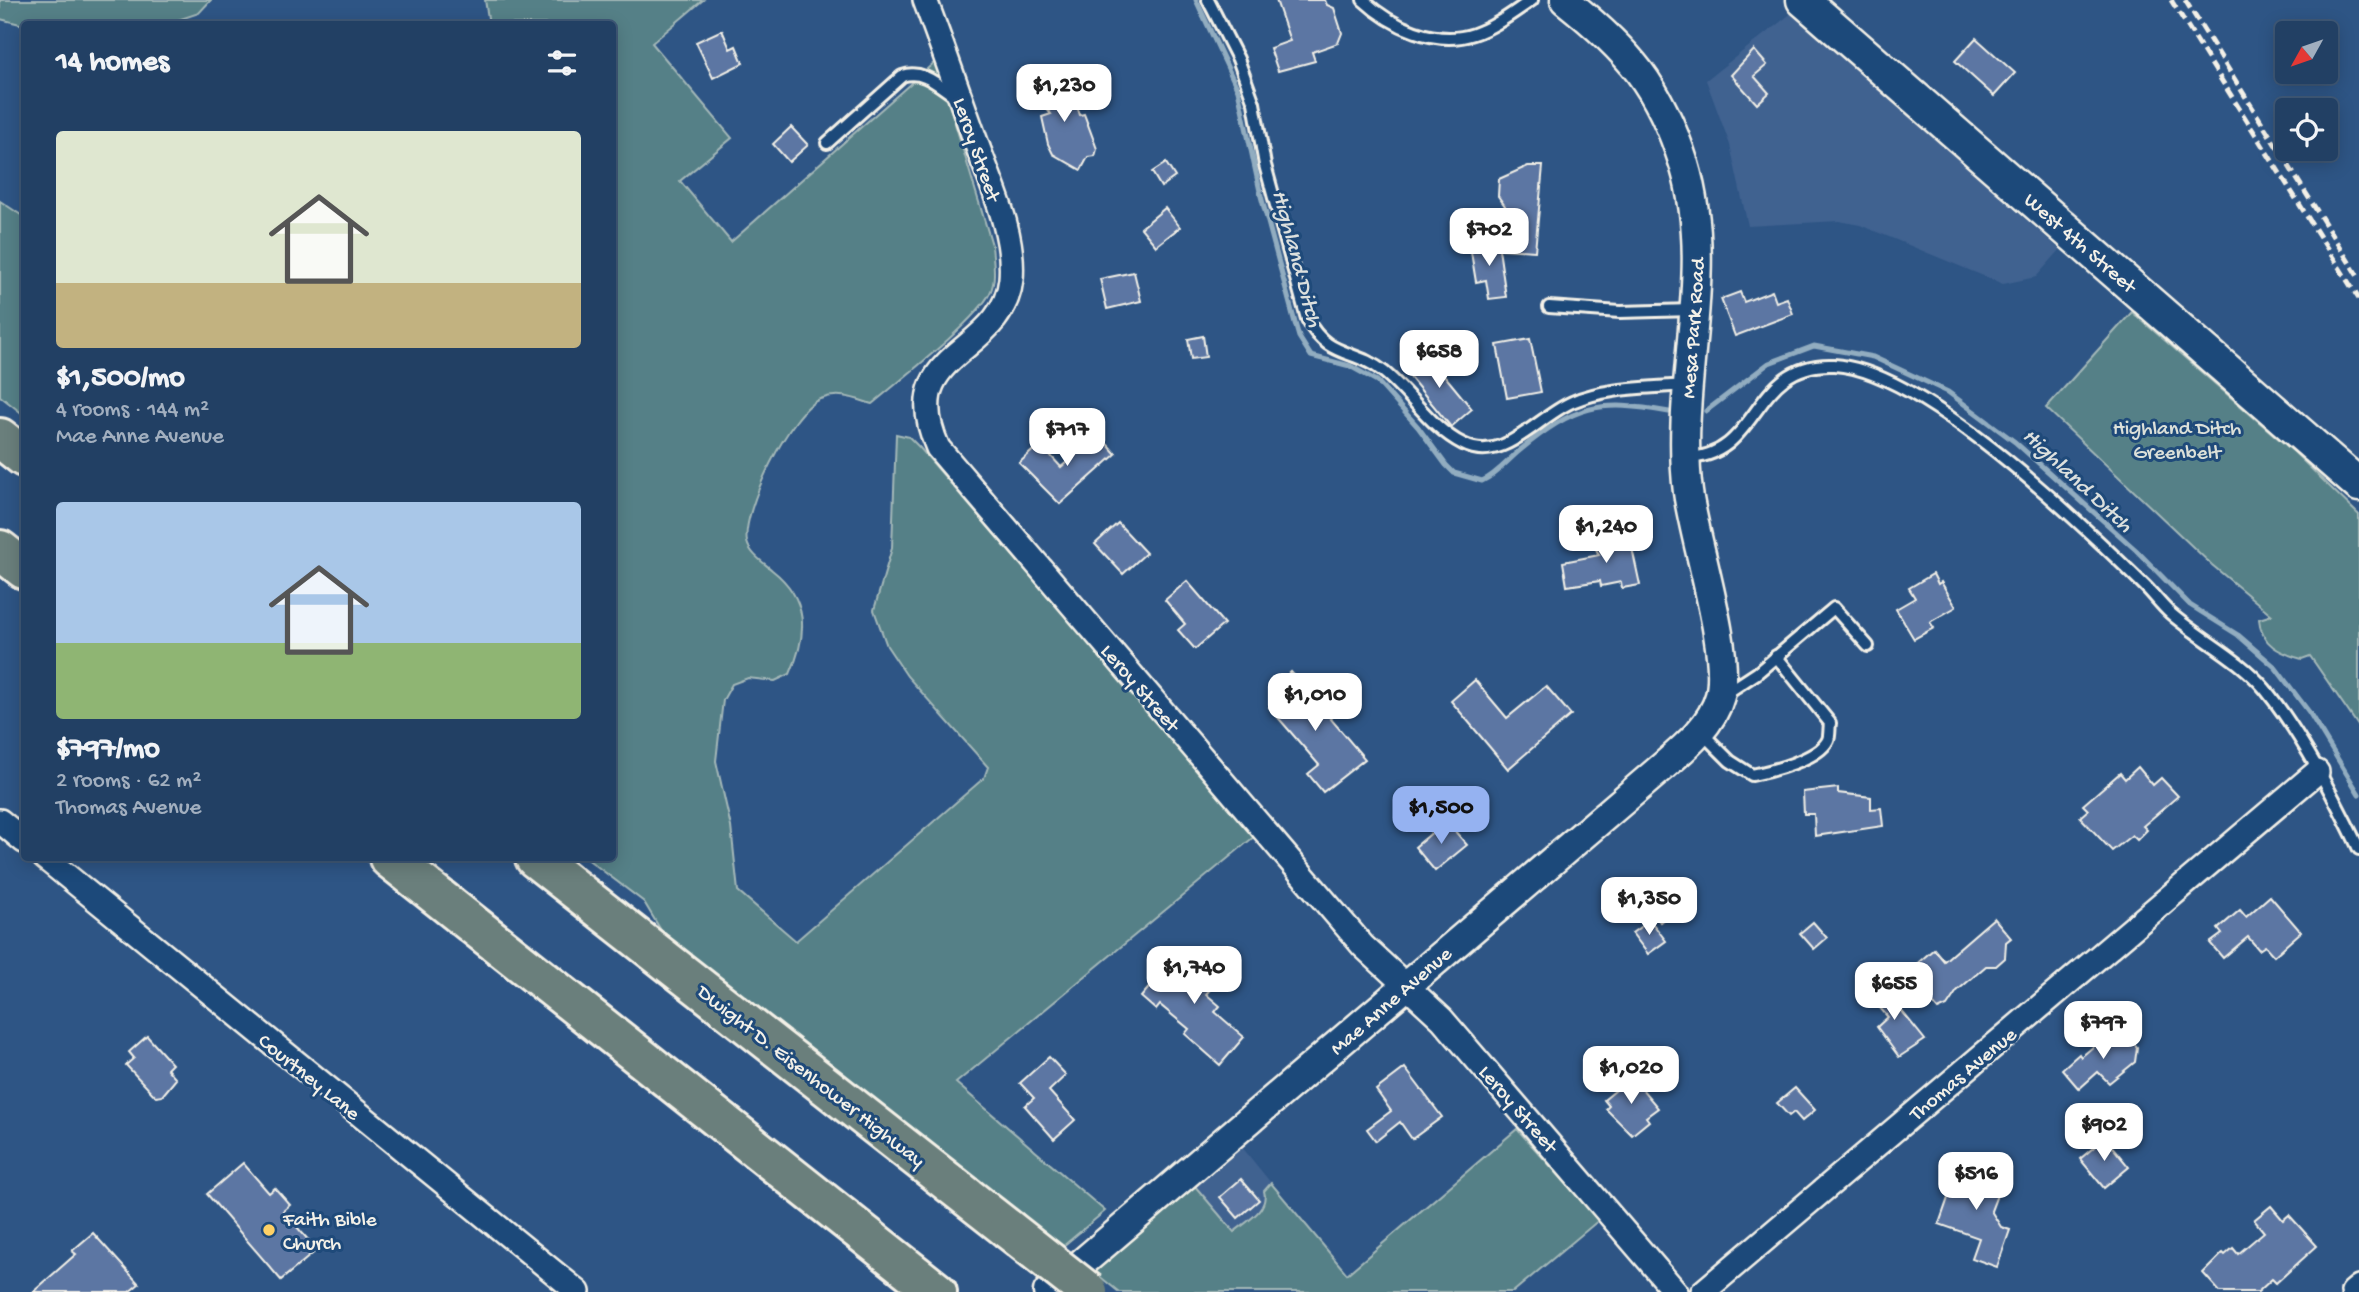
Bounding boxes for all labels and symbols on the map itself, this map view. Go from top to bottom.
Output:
north arrow [2275,21,2338,84]
pin: $1,230 [1007,64,1121,124]
street label: Leroy Street [945,95,1005,208]
water label: Highland Ditch [1264,187,1327,331]
street label: West 4th Street [2017,189,2142,302]
pin: $702 [1448,208,1530,268]
street label: Mesa Park Road [1678,256,1713,399]
pin: $658 [1398,330,1480,390]
pin: $717 [1026,408,1108,468]
park label: Highland Ditch Greenbelt [2113,418,2241,467]
water label: Highland Ditch [2016,424,2138,540]
pin: $1,240 [1549,505,1663,565]
street label: Leroy Street [1093,640,1185,740]
pin: $1,010 [1258,674,1372,733]
pin: $1,500 [1384,786,1498,846]
pin: $1,350 [1592,878,1706,937]
street label: Mae Anne Avenue [1326,942,1459,1062]
pin: $1,740 [1137,946,1251,1006]
pin: $655 [1853,962,1935,1022]
street label: Dwight D. Eisenhower Highway [689,980,929,1175]
pin: $797 [2062,1002,2144,1061]
street label: Thomas Avenue [1905,1023,2024,1129]
street label: Courtney Lane [252,1030,365,1128]
pin: $1,020 [1574,1046,1688,1106]
street label: Leroy Street [1471,1061,1563,1161]
pin: $902 [2063,1104,2145,1163]
pin: $516 [1935,1152,2017,1212]
place label: Faith Bible Church [282,1209,378,1258]
marker: Faith Bible Church [261,1222,277,1238]

